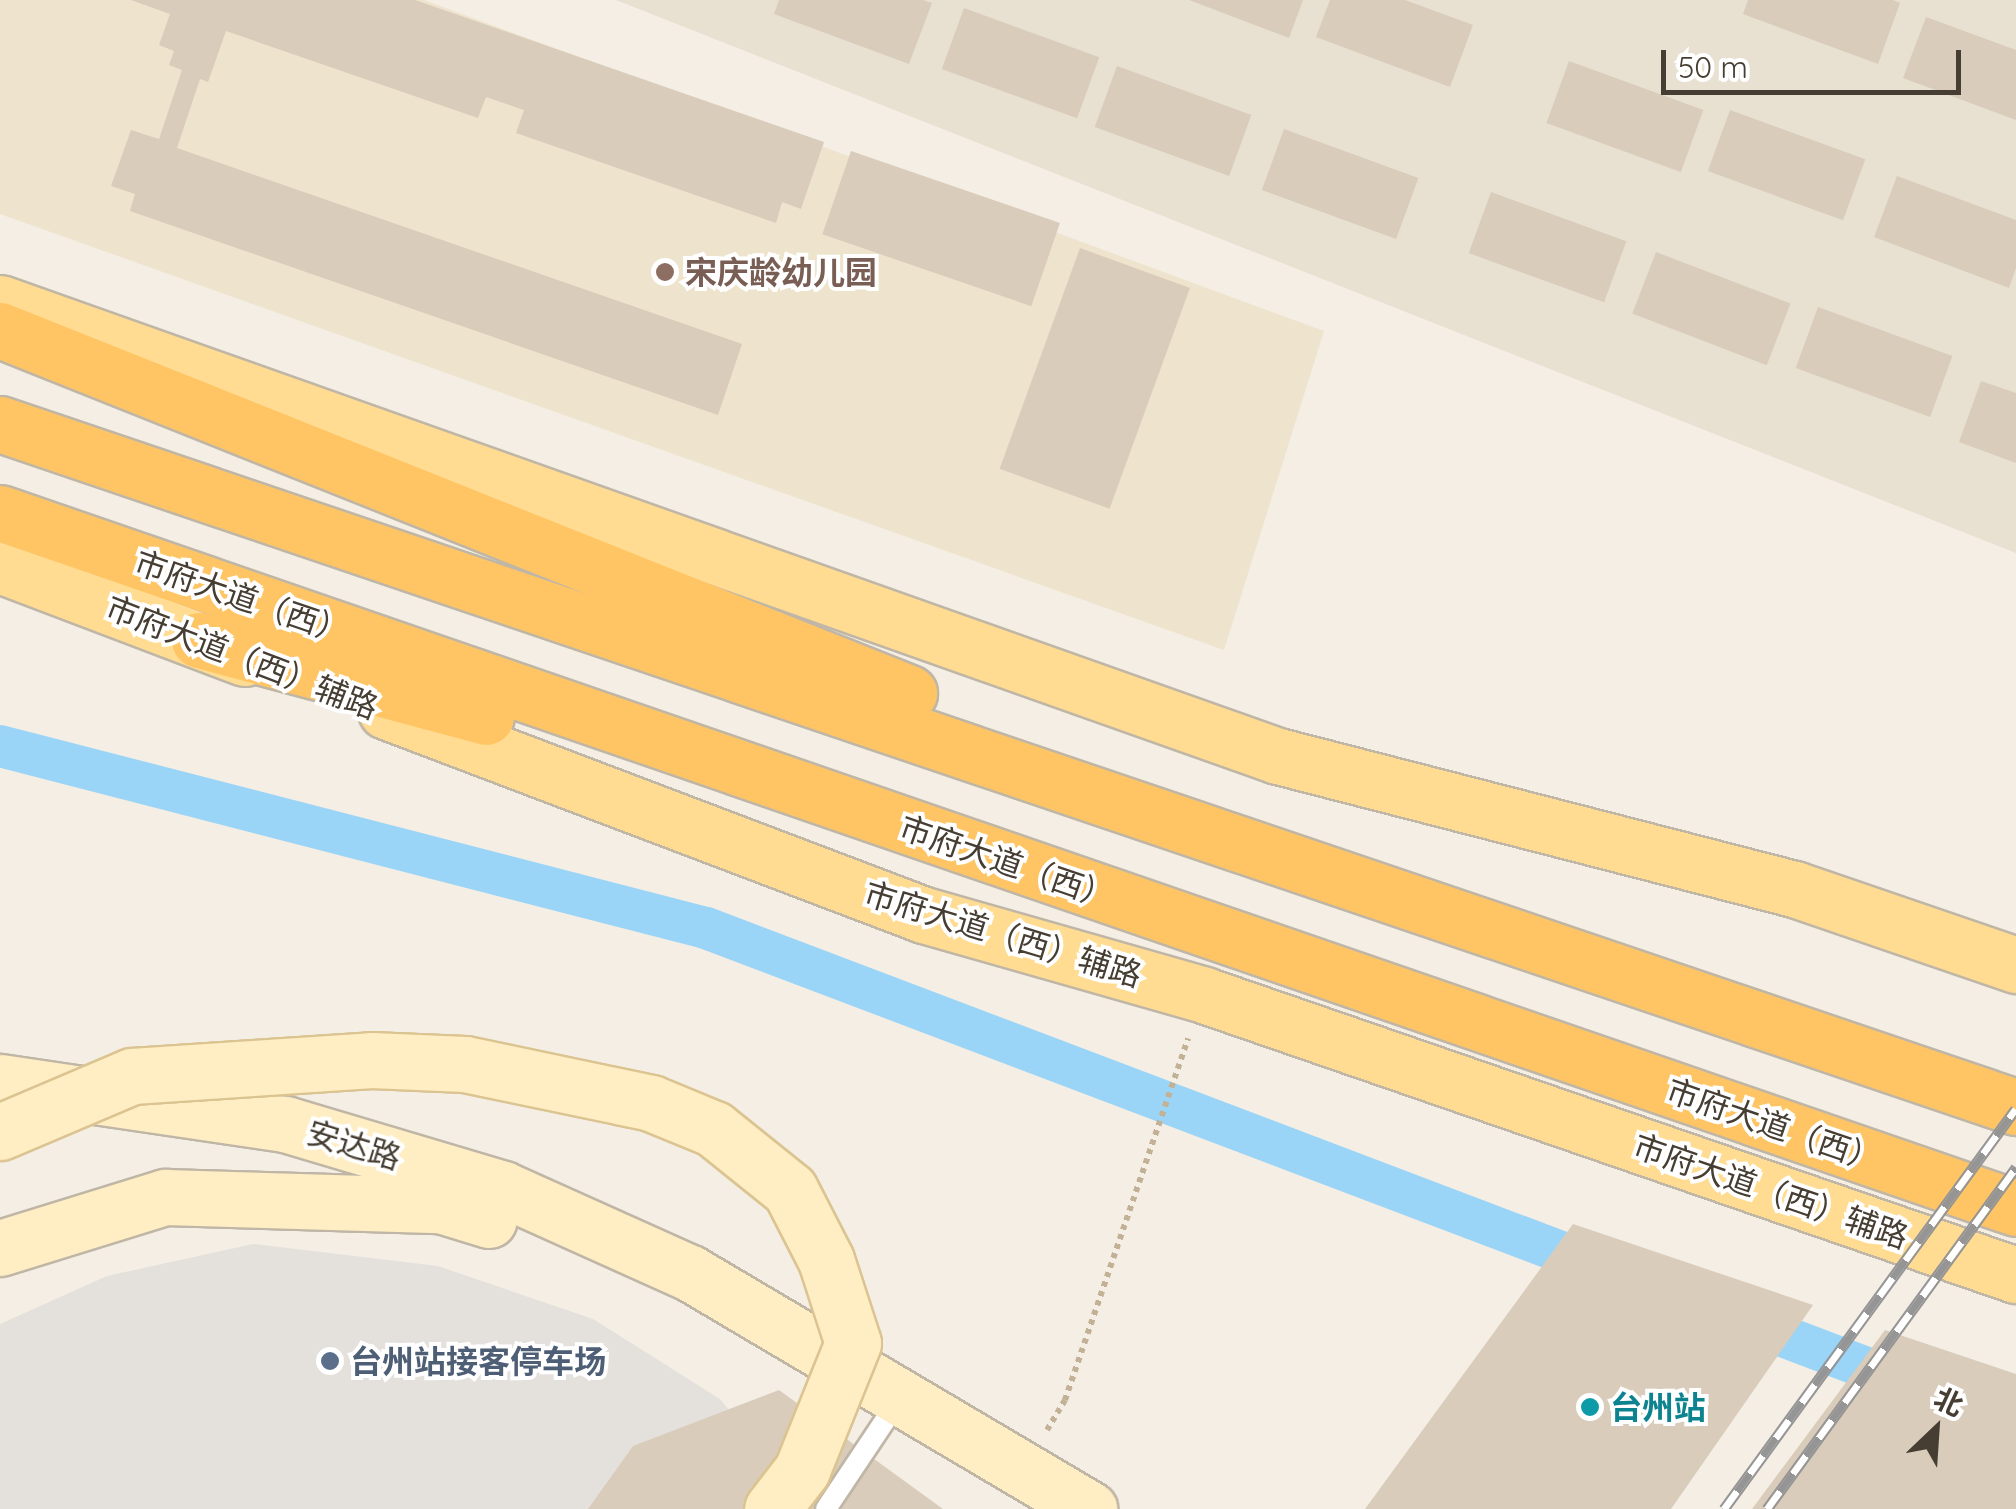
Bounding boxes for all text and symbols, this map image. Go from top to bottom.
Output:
scale bar [1666,30,1966,92]
text: 50 m [1678,48,1748,86]
place label: 宋庆龄幼儿园 [685,253,877,291]
marker: 宋庆龄幼儿园 [654,261,676,283]
street label: 市府大道（西） [130,542,354,652]
street label: 市府大道（西）辅路 [101,587,383,727]
street label: 市府大道（西） [895,807,1119,917]
street label: 市府大道（西）辅路 [860,874,1146,994]
street label: 市府大道（西） [1662,1070,1886,1180]
street label: 安达路 [302,1113,406,1177]
street label: 市府大道（西）辅路 [1629,1126,1913,1256]
place label: 台州站接客停车场 [350,1342,606,1380]
marker: 台州站接客停车场 [319,1350,341,1372]
north arrow [1886,1379,1986,1479]
text: 北 [1929,1380,1969,1423]
place label: 台州站 [1610,1388,1706,1426]
marker: 台州站 [1579,1396,1601,1418]

